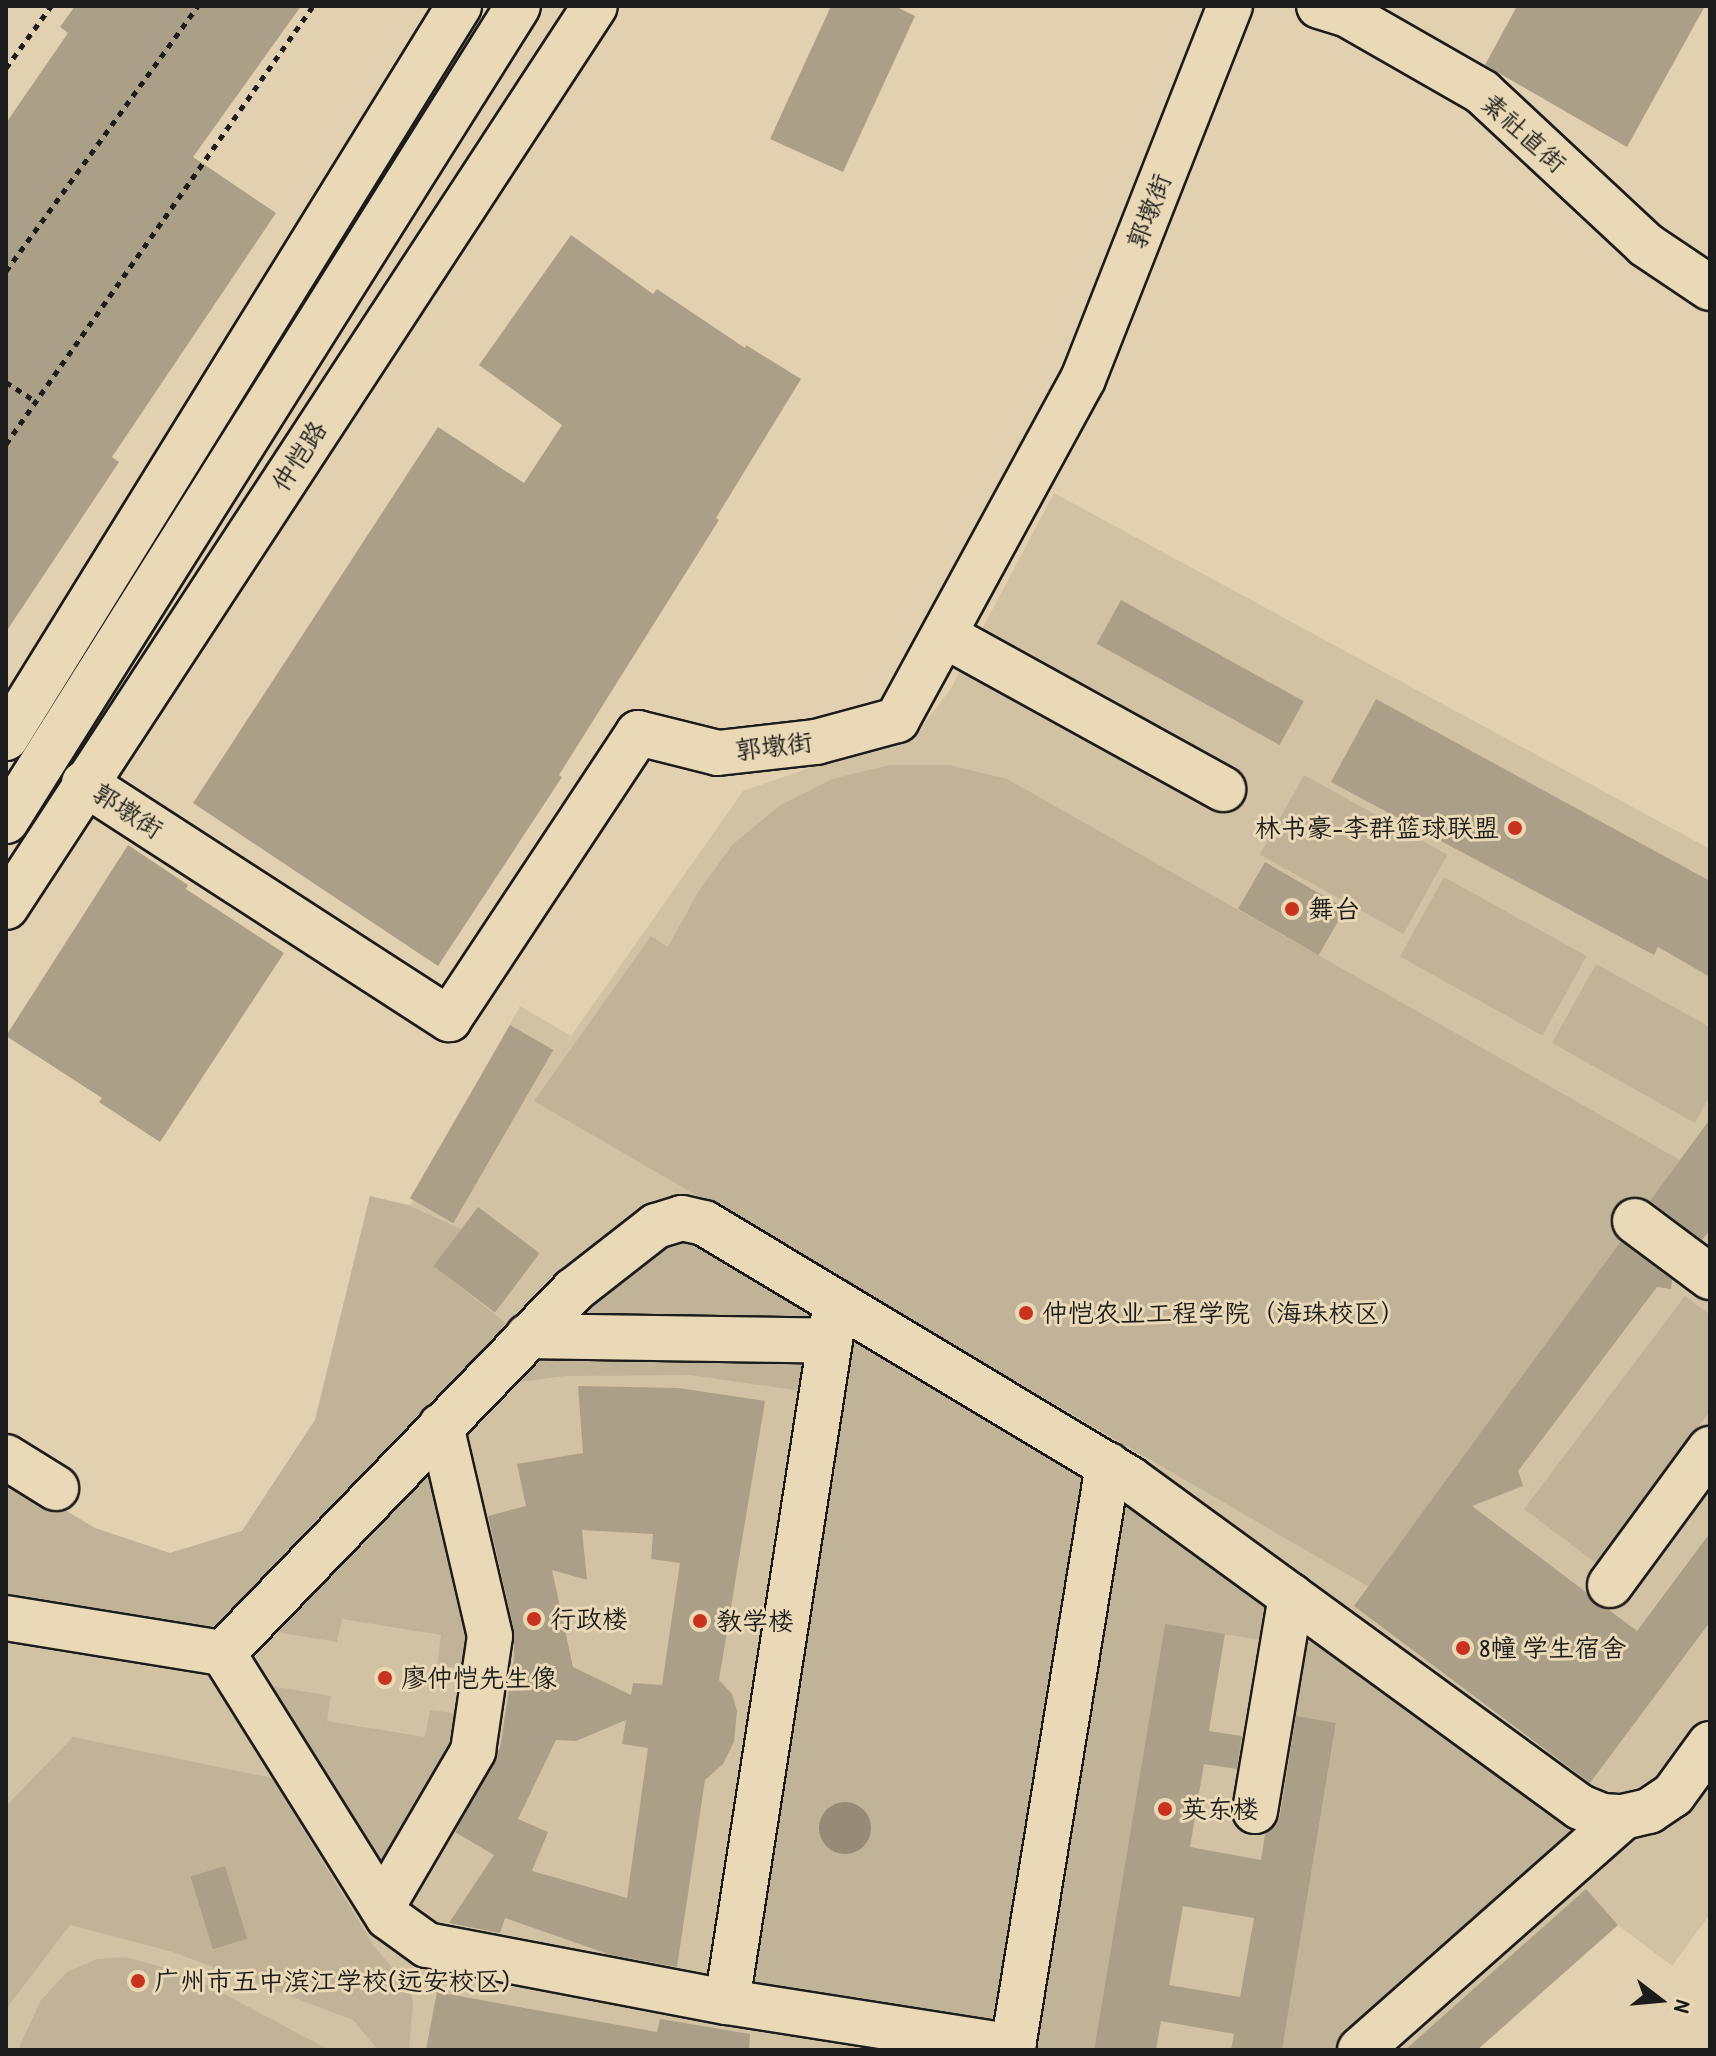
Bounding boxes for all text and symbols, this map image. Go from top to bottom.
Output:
street label: 素社直街 [1475,87,1573,179]
street label: 郭墩街 [1120,169,1178,253]
street label: 仲恺路 [265,415,333,497]
street label: 郭墩街 [733,726,815,766]
street label: 郭墩街 [87,777,169,845]
place label: 林书豪-李群篮球联盟 [1254,812,1499,844]
marker: 林书豪-李群篮球联盟 [1506,819,1524,837]
place label: 舞台 [1308,893,1360,925]
marker: 舞台 [1283,900,1301,918]
place label: 仲恺农业工程学院（海珠校区） [1042,1297,1406,1329]
marker: 仲恺农业工程学院（海珠校区） [1017,1304,1035,1322]
place label: 行政楼 [550,1603,628,1635]
place label: 教学楼 [716,1605,794,1637]
marker: 行政楼 [525,1610,543,1628]
marker: 教学楼 [691,1612,709,1630]
place label: 8幢 学生宿舍 [1479,1632,1626,1664]
marker: 8幢 学生宿舍 [1454,1639,1472,1657]
place label: 廖仲恺先生像 [401,1662,557,1694]
marker: 廖仲恺先生像 [376,1669,394,1687]
place label: 英东楼 [1181,1793,1259,1825]
marker: 英东楼 [1156,1800,1174,1818]
north arrow [1620,1960,1700,2040]
place label: 广州市五中滨江学校(远安校区) [154,1965,510,1997]
marker: 广州市五中滨江学校(远安校区) [129,1972,147,1990]
text: N [1667,1997,1699,2016]

